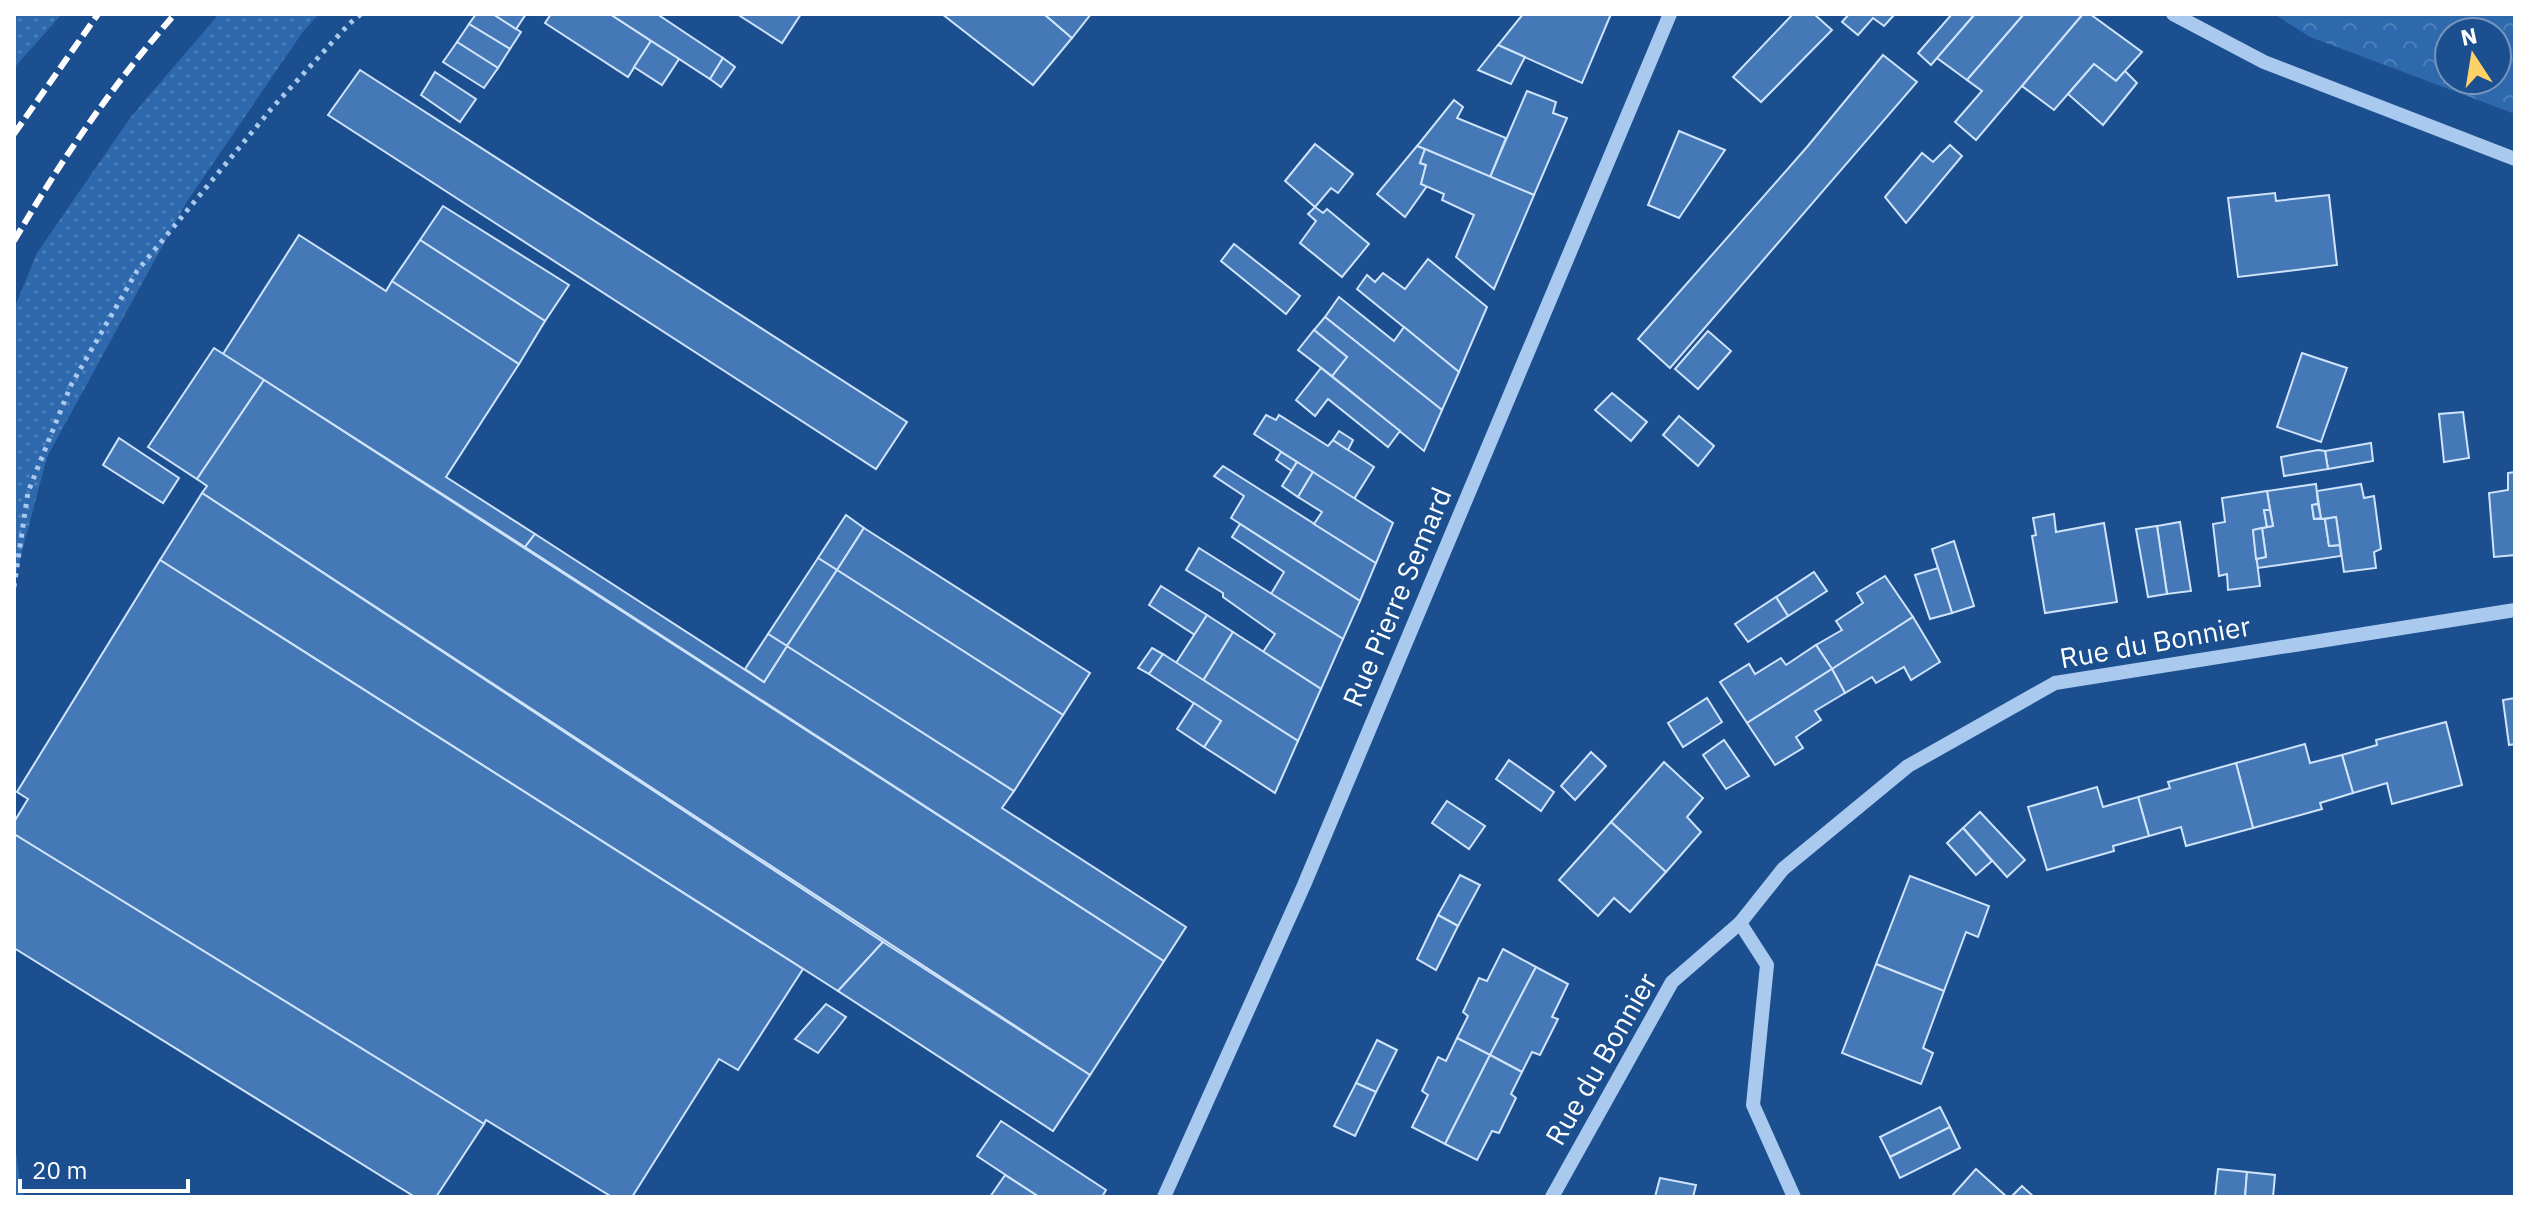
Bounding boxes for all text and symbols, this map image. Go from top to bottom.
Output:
north arrow [2433,16,2513,96]
text: N [2458,20,2480,52]
street label: Rue Pierre Semard [1334,481,1459,712]
street label: Rue du Bonnier [2057,607,2253,676]
street label: Rue du Bonnier [1536,966,1665,1152]
scale bar [20,1143,188,1193]
text: 20 m [32,1154,87,1186]

